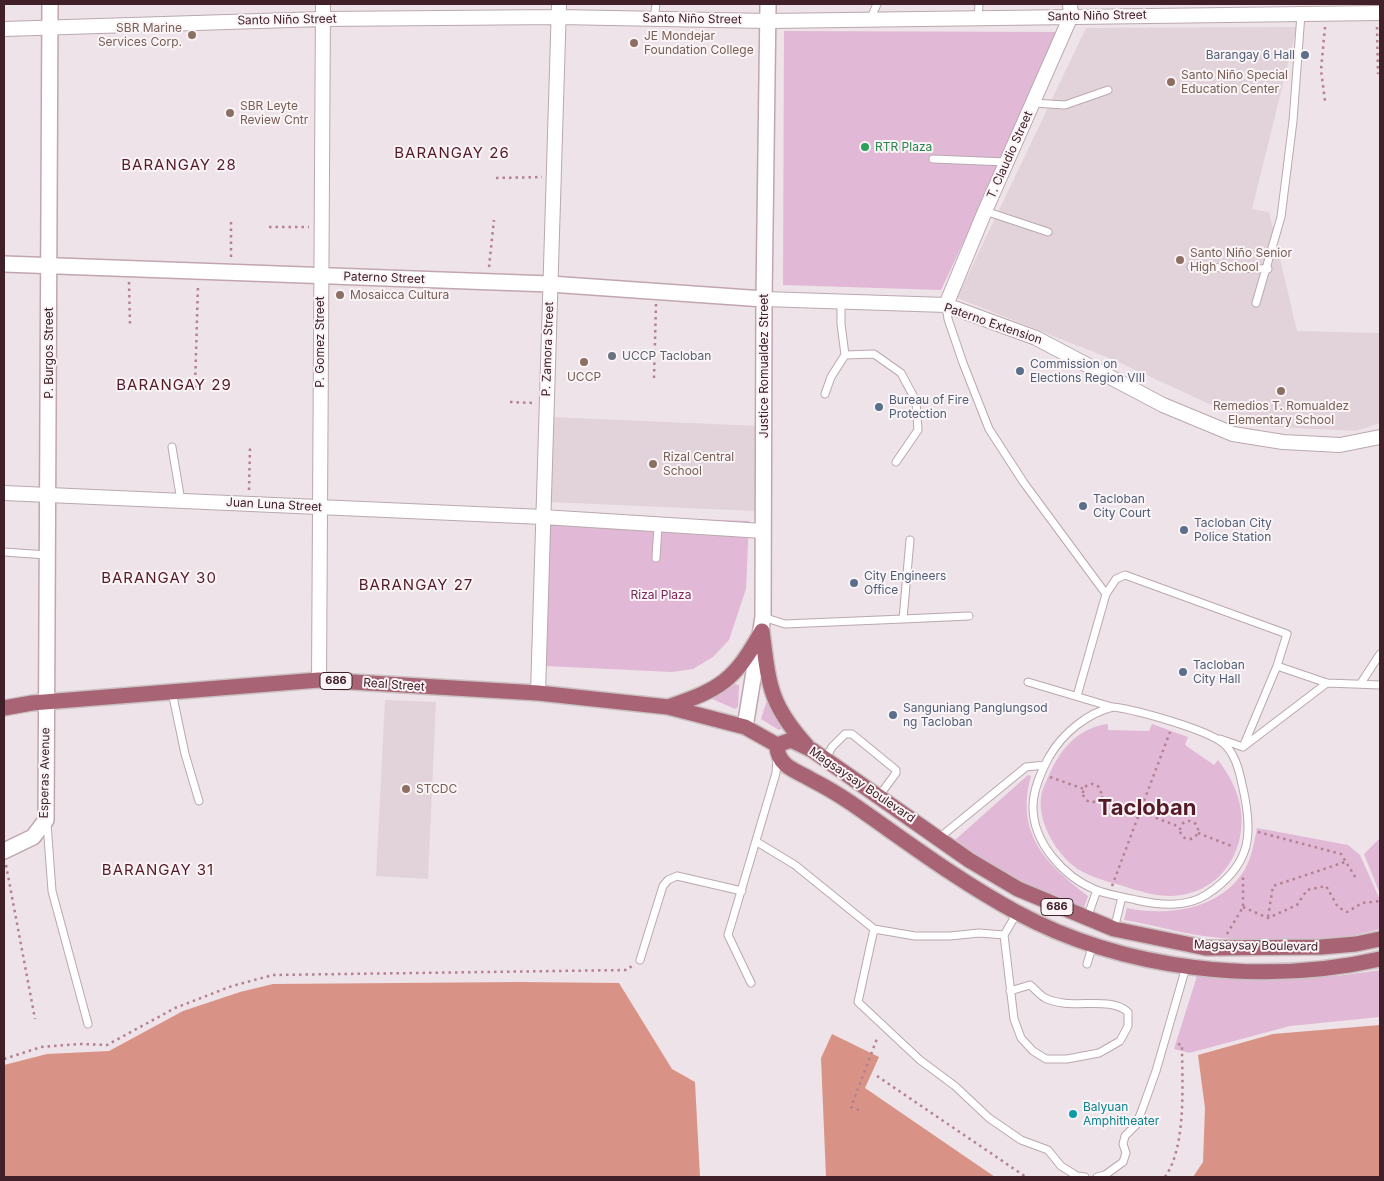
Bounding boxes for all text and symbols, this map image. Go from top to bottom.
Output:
street label: Santo Niño Street [1047,8,1147,24]
street label: Santo Niño Street [642,11,742,27]
street label: Santo Niño Street [237,12,337,28]
place label: SBR Marine Services Corp. [98,21,182,49]
marker: SBR Marine Services Corp. [186,29,198,41]
place label: JE Mondejar Foundation College [644,29,754,57]
marker: JE Mondejar Foundation College [628,37,640,49]
place label: Barangay 6 Hall [1206,48,1295,62]
marker: Barangay 6 Hall [1299,49,1311,61]
place label: Santo Niño Special Education Center [1181,68,1288,96]
marker: Santo Niño Special Education Center [1165,76,1177,88]
place label: SBR Leyte Review Cntr [240,99,308,127]
marker: SBR Leyte Review Cntr [224,107,236,119]
street label: T. Claudio Street [984,109,1036,201]
place label: RTR Plaza [875,140,932,154]
marker: RTR Plaza [859,141,871,153]
district label: BARANGAY 26 [393,144,511,162]
district label: BARANGAY 28 [120,156,238,174]
place label: Santo Niño Senior High School [1190,246,1292,274]
marker: Santo Niño Senior High School [1174,254,1186,266]
street label: Paterno Street [343,269,425,287]
place label: Mosaicca Cultura [350,288,449,302]
marker: Mosaicca Cultura [334,289,346,301]
street label: Justice Romualdez Street [757,294,771,438]
street label: P. Gomez Street [313,296,327,388]
street label: Paterno Extension [942,300,1044,348]
street label: P. Zamora Street [539,301,557,397]
street label: P. Burgos Street [42,307,56,399]
place label: UCCP Tacloban [622,349,711,363]
marker: UCCP Tacloban [606,350,618,362]
marker: UCCP [578,356,590,368]
place label: Commission on Elections Region VIII [1030,357,1145,385]
marker: Commission on Elections Region VIII [1014,365,1026,377]
place label: UCCP [567,370,601,384]
district label: BARANGAY 29 [115,376,233,394]
marker: Remedios T. Romualdez Elementary School [1275,385,1287,397]
place label: Bureau of Fire Protection [889,393,969,421]
place label: Remedios T. Romualdez Elementary School [1213,399,1349,427]
marker: Bureau of Fire Protection [873,401,885,413]
place label: Rizal Central School [663,450,734,478]
marker: Rizal Central School [647,458,659,470]
place label: Tacloban City Court [1093,492,1151,520]
street label: Juan Luna Street [226,495,322,515]
marker: Tacloban City Court [1077,500,1089,512]
place label: Tacloban City Police Station [1194,516,1272,544]
marker: Tacloban City Police Station [1178,524,1190,536]
district label: BARANGAY 30 [100,569,218,587]
place label: City Engineers Office [864,569,946,597]
district label: BARANGAY 27 [357,576,475,594]
marker: City Engineers Office [848,577,860,589]
park label: Rizal Plaza [631,588,691,602]
place label: Tacloban City Hall [1193,658,1245,686]
marker: Tacloban City Hall [1177,666,1189,678]
road number: 686 [320,672,352,689]
street label: Real Street [363,676,425,694]
place label: Sanguniang Panglungsod ng Tacloban [903,701,1048,729]
marker: Sanguniang Panglungsod ng Tacloban [887,709,899,721]
street label: Esperas Avenue [37,727,53,819]
street label: Magsaysay Boulevard [806,744,918,826]
place label: STCDC [416,782,457,796]
marker: STCDC [400,783,412,795]
district label: Tacloban [1098,795,1196,821]
district label: BARANGAY 31 [100,861,216,879]
road number: 686 [1041,899,1073,916]
street label: Magsaysay Boulevard [1194,938,1318,954]
place label: Balyuan Amphitheater [1083,1100,1159,1128]
marker: Balyuan Amphitheater [1067,1108,1079,1120]

